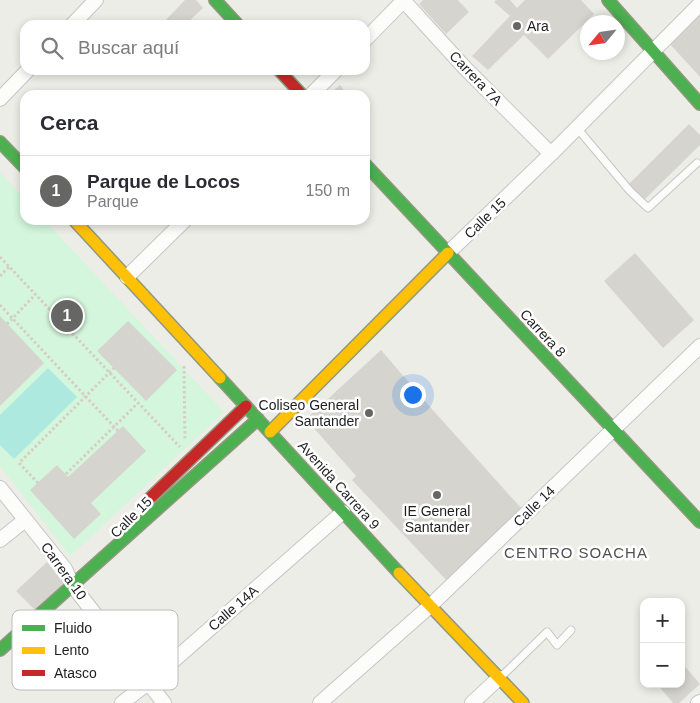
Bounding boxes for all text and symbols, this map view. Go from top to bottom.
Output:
north arrow [580,15,625,60]
place label: Ara [527,18,549,34]
search box [20,20,370,75]
marker: Ara [511,20,523,32]
icon: search [38,34,66,62]
text: Buscar aquí [78,37,179,58]
street label: Carrera 7A [446,48,506,109]
text: Cerca [40,111,98,134]
text: Parque de Locos [87,171,240,192]
text: 1 [52,182,60,199]
text: 150 m [306,182,350,199]
text: Parque [87,193,139,210]
street label: Calle 15 [461,194,509,242]
pin: 1 [51,297,83,335]
street label: Carrera 8 [517,306,569,360]
your location [400,382,426,408]
place label: Coliseo General Santander [259,397,359,429]
marker: Coliseo General Santander [363,407,375,419]
street label: Avenida Carrera 9 [295,438,383,533]
street label: Calle 14 [510,482,558,530]
marker: IE General Santander [431,489,443,501]
street label: Calle 15 [107,493,155,541]
place label: IE General Santander [404,503,470,535]
street label: Carrera 10 [38,539,90,603]
district label: CENTRO SOACHA [504,544,648,561]
street label: Calle 14A [205,582,262,634]
map controls [640,598,685,688]
button: + [640,598,685,643]
legend [12,610,178,690]
text: Fluido [54,620,92,636]
text: Lento [54,642,89,658]
button: − [640,643,685,688]
text: Atasco [54,665,97,681]

